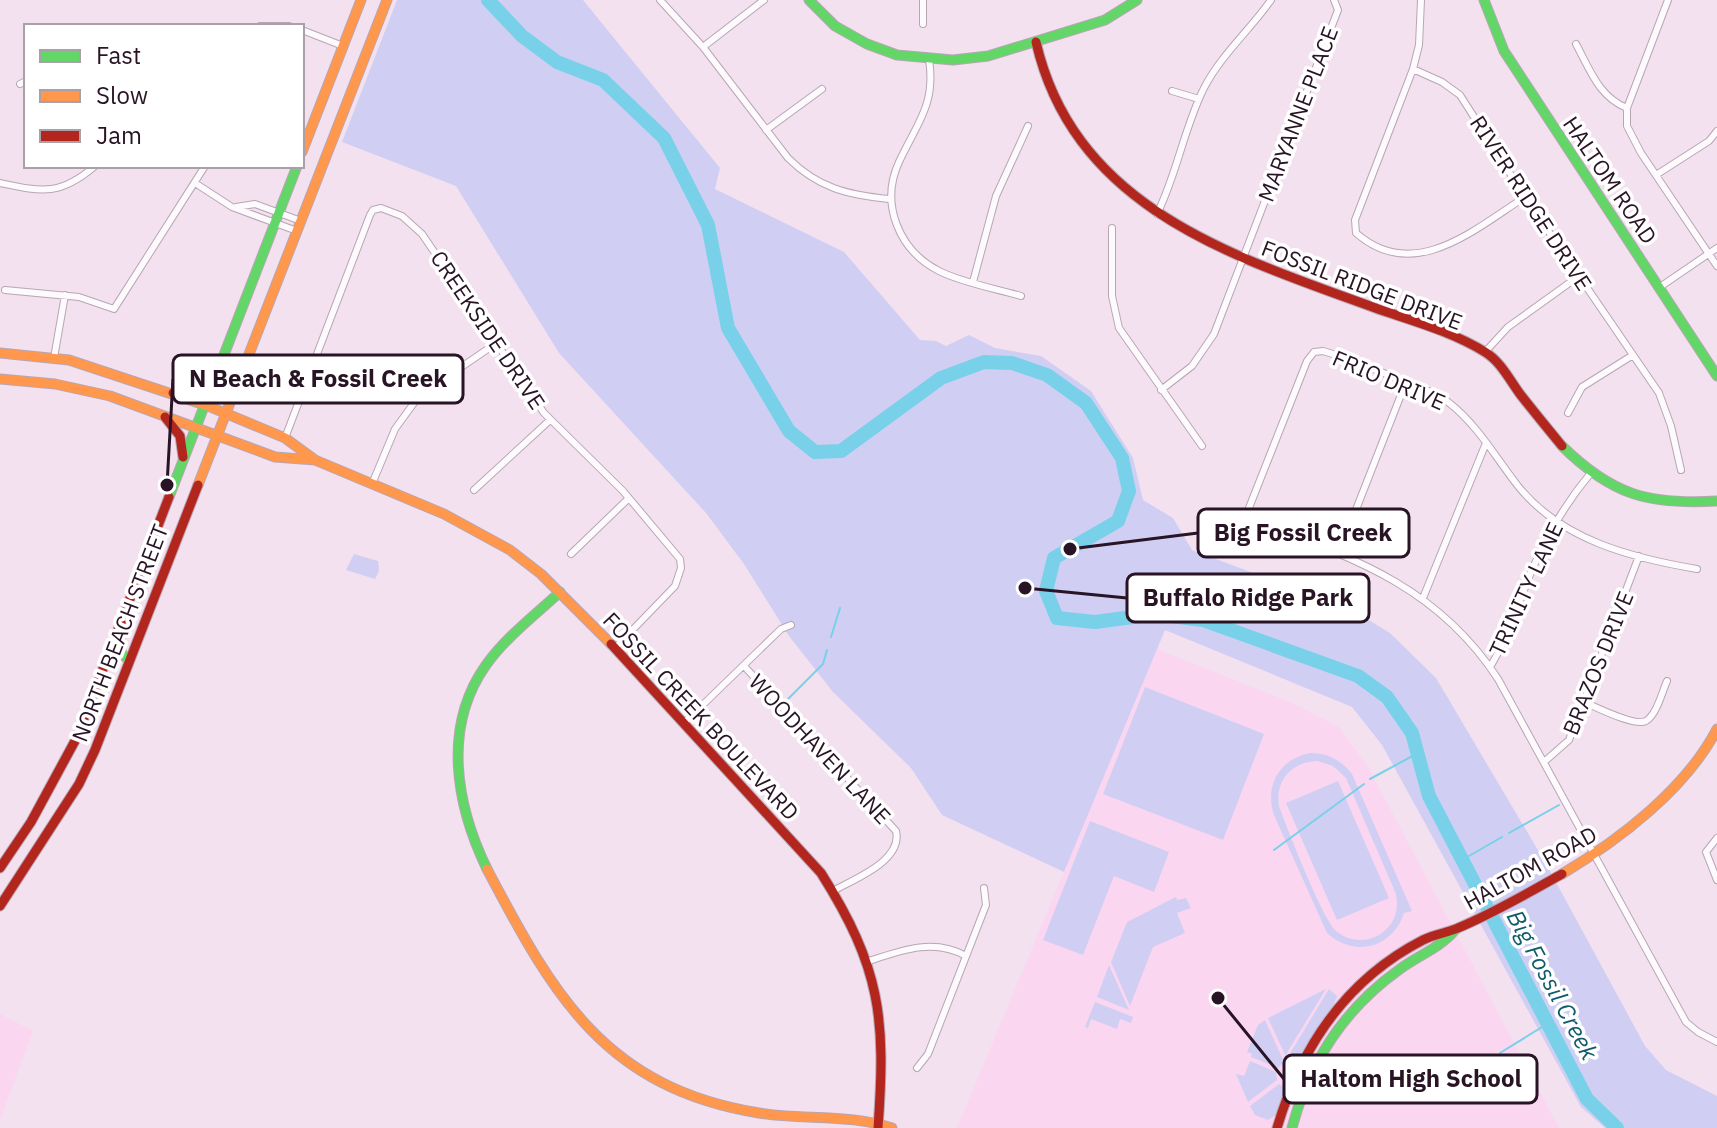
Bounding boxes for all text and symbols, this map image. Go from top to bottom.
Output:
street label: MARYANNE PLACE [1251,22,1344,206]
legend [24,24,304,168]
text: Fast [96,39,141,71]
text: Slow [96,79,148,111]
street label: RIVER RIDGE DRIVE [1464,110,1599,296]
street label: HALTOM ROAD [1557,110,1664,249]
text: Jam [96,119,142,151]
street label: FOSSIL RIDGE DRIVE [1258,233,1467,336]
street label: CREEKSIDE DRIVE [425,245,552,415]
street label: FRIO DRIVE [1328,343,1450,416]
callout: N Beach & Fossil Creek [173,355,463,403]
text: N Beach & Fossil Creek [189,362,447,394]
callout: Big Fossil Creek [1198,509,1409,557]
text: Big Fossil Creek [1214,516,1392,548]
street label: TRINITY LANE [1482,517,1569,660]
street label: NORTH BEACH STREET [65,520,175,746]
callout: Buffalo Ridge Park [1127,574,1369,622]
text: Buffalo Ridge Park [1143,581,1353,613]
street label: BRAZOS DRIVE [1556,587,1640,739]
street label: FOSSIL CREEK BOULEVARD [597,605,806,826]
street label: WOODHAVEN LANE [743,667,898,830]
street label: HALTOM ROAD [1458,819,1601,916]
water label: Big Fossil Creek [1500,904,1606,1066]
callout: Haltom High School [1284,1055,1537,1103]
text: Haltom High School [1300,1062,1522,1094]

